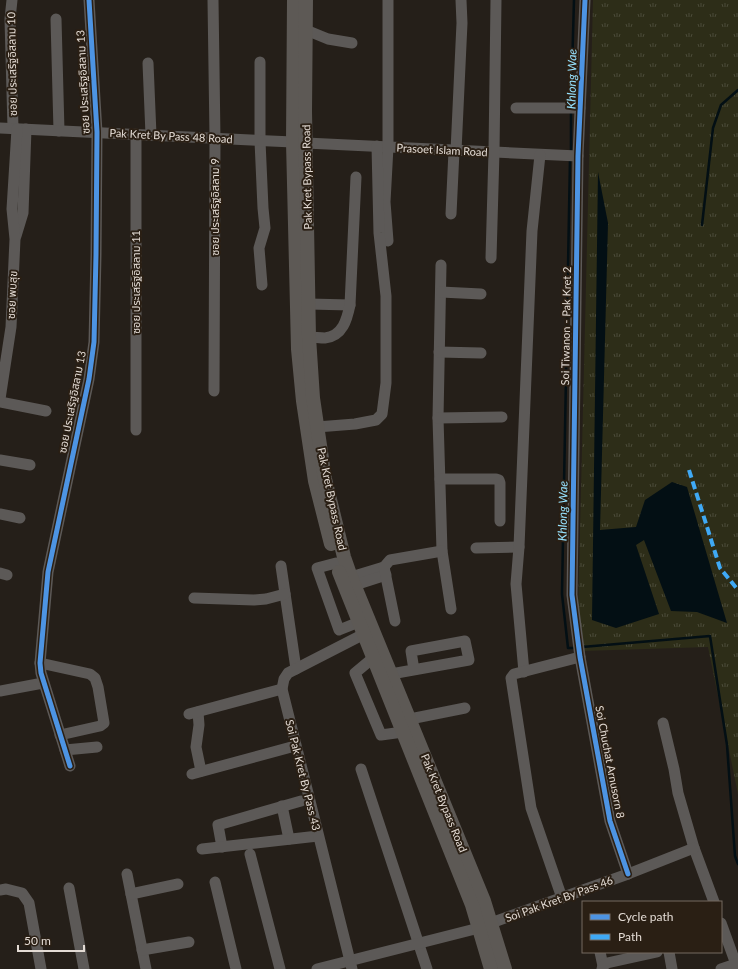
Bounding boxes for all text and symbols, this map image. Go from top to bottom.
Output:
street label: ซอย ประเสริฐอิสลาม 10 [4,11,19,116]
street label: ซอย ประเสริฐอิสลาม 13 [73,30,92,134]
water label: Khlong Wae [563,49,580,109]
street label: Pak Kret Bypass Road [299,124,314,230]
street label: Pak Kret By Pass 48 Road [109,126,233,145]
street label: Prasoet Islam Road [396,141,488,158]
street label: ซอย ประเสริฐอิสลาม 9 [208,158,221,256]
street label: ซอย ประเสริฐอิสลาม 11 [129,230,142,334]
street label: Soi Tiwanon - Pak Kret 2 [558,266,573,386]
street label: ซอย พบสุข [4,270,20,320]
street label: ซอย ประเสริฐอิสลาม 13 [55,350,88,454]
street label: Pak Kret Bypass Road [315,446,350,552]
water label: Khlong Wae [554,481,571,541]
street label: Soi Chuchat Arnusorn 8 [593,704,628,819]
street label: Soi Pak Kret By Pass 43 [283,718,324,832]
street label: Pak Kret Bypass Road [419,752,470,854]
street label: Soi Pak Kret By Pass 46 [503,873,614,924]
legend [582,901,722,953]
text: Cycle path [618,909,673,924]
scale bar [18,927,84,953]
text: Path [618,929,642,944]
text: 50 m [24,933,51,948]

